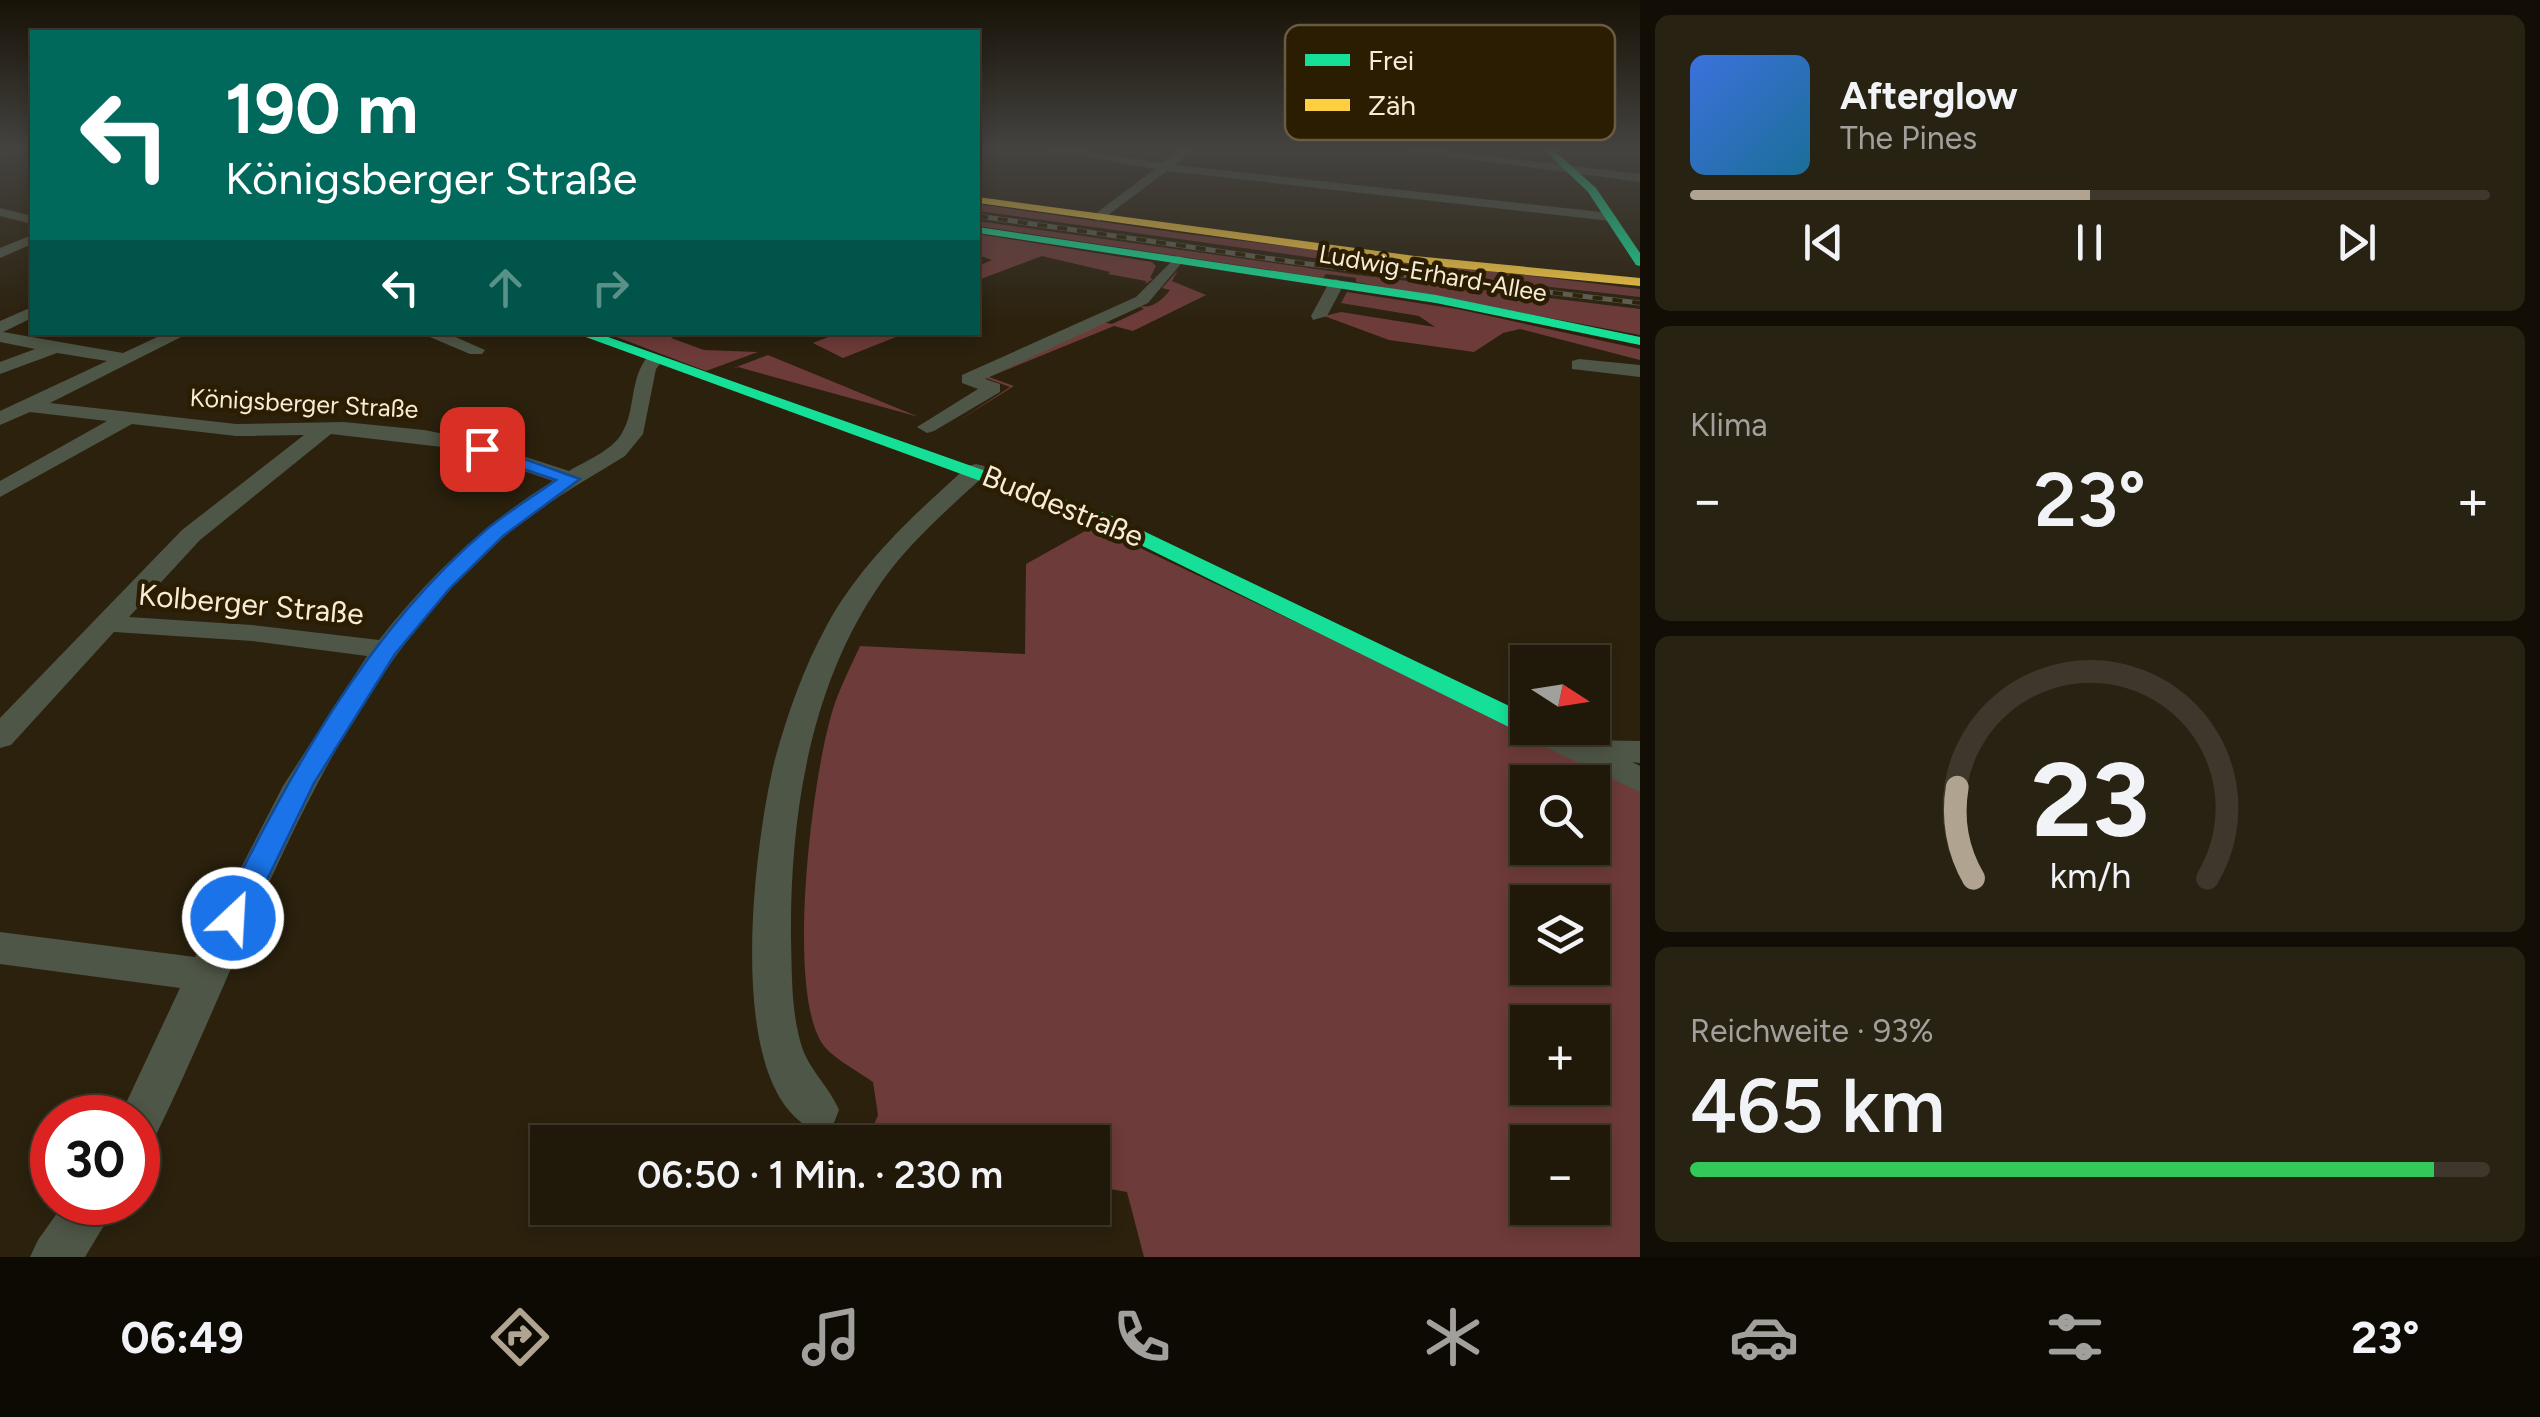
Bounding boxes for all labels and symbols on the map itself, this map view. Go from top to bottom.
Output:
legend [1285,25,1615,140]
text: Frei [1368,43,1414,77]
text: Zäh [1368,88,1416,122]
street label: Ludwig-Erhard-Allee [1317,238,1549,308]
street label: Königsberger Straße [189,382,419,424]
pin [440,407,525,492]
street label: Buddestraße [977,457,1149,555]
street label: Kolberger Straße [137,576,365,632]
north arrow [1510,645,1610,745]
position arrow [181,866,285,970]
speed limit sign: 30 [30,1095,160,1225]

